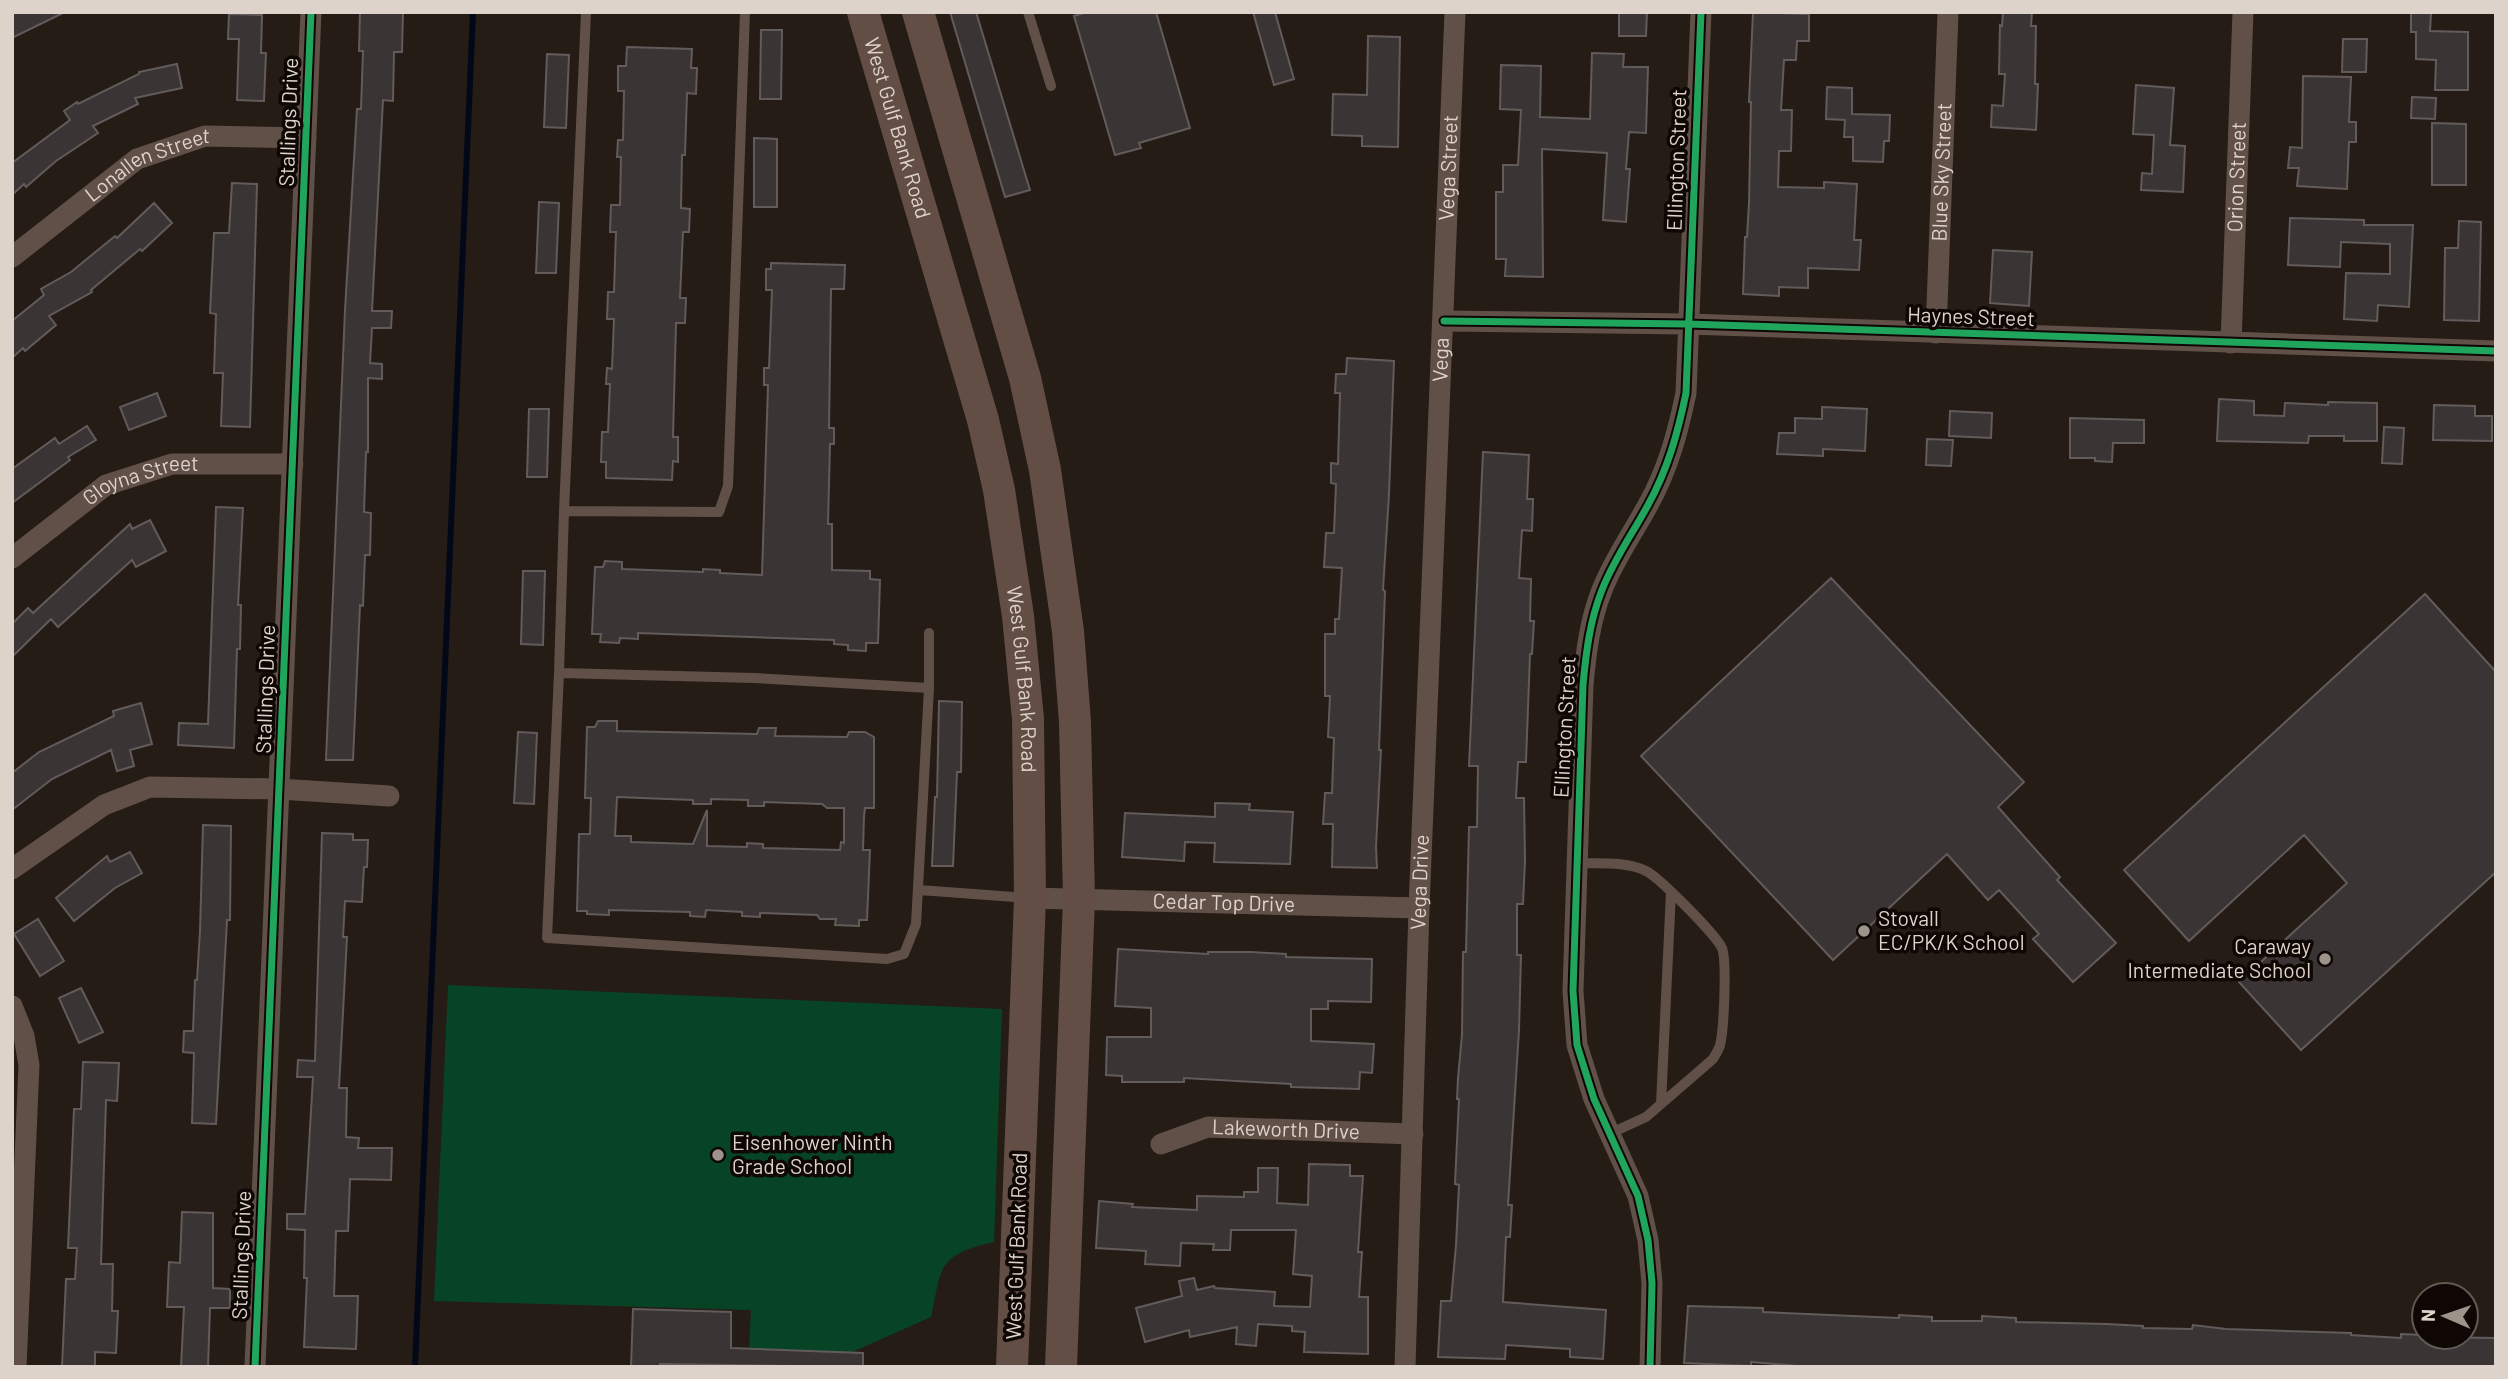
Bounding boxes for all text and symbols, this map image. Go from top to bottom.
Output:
street label: West Gulf Bank Road [860,34,937,221]
street label: Stallings Drive [273,57,302,187]
street label: Ellington Street [1661,89,1690,231]
street label: Blue Sky Street [1925,102,1956,242]
street label: Vega Street [1433,114,1462,221]
street label: Orion Street [2221,121,2250,233]
street label: Lonallen Street [79,122,210,206]
street label: Haynes Street [1907,301,2035,330]
street label: Vega [1426,337,1453,382]
street label: Gloyna Street [77,450,199,510]
street label: West Gulf Bank Road [1003,584,1043,773]
street label: Stallings Drive [250,624,279,754]
street label: Ellington Street [1547,655,1580,798]
street label: Vega Drive [1404,834,1433,930]
street label: Cedar Top Drive [1152,887,1296,916]
place label: Stovall EC/PK/K School [1878,905,2025,954]
marker: Stovall EC/PK/K School [1856,923,1872,939]
place label: Caraway Intermediate School [2127,933,2311,982]
marker: Caraway Intermediate School [2317,951,2333,967]
street label: Lakeworth Drive [1212,1113,1360,1143]
place label: Eisenhower Ninth Grade School [732,1129,893,1178]
marker: Eisenhower Ninth Grade School [710,1147,726,1163]
street label: West Gulf Bank Road [1000,1152,1031,1340]
street label: Stallings Drive [226,1190,255,1320]
north arrow [2410,1281,2480,1351]
text: N [2416,1309,2439,1322]

